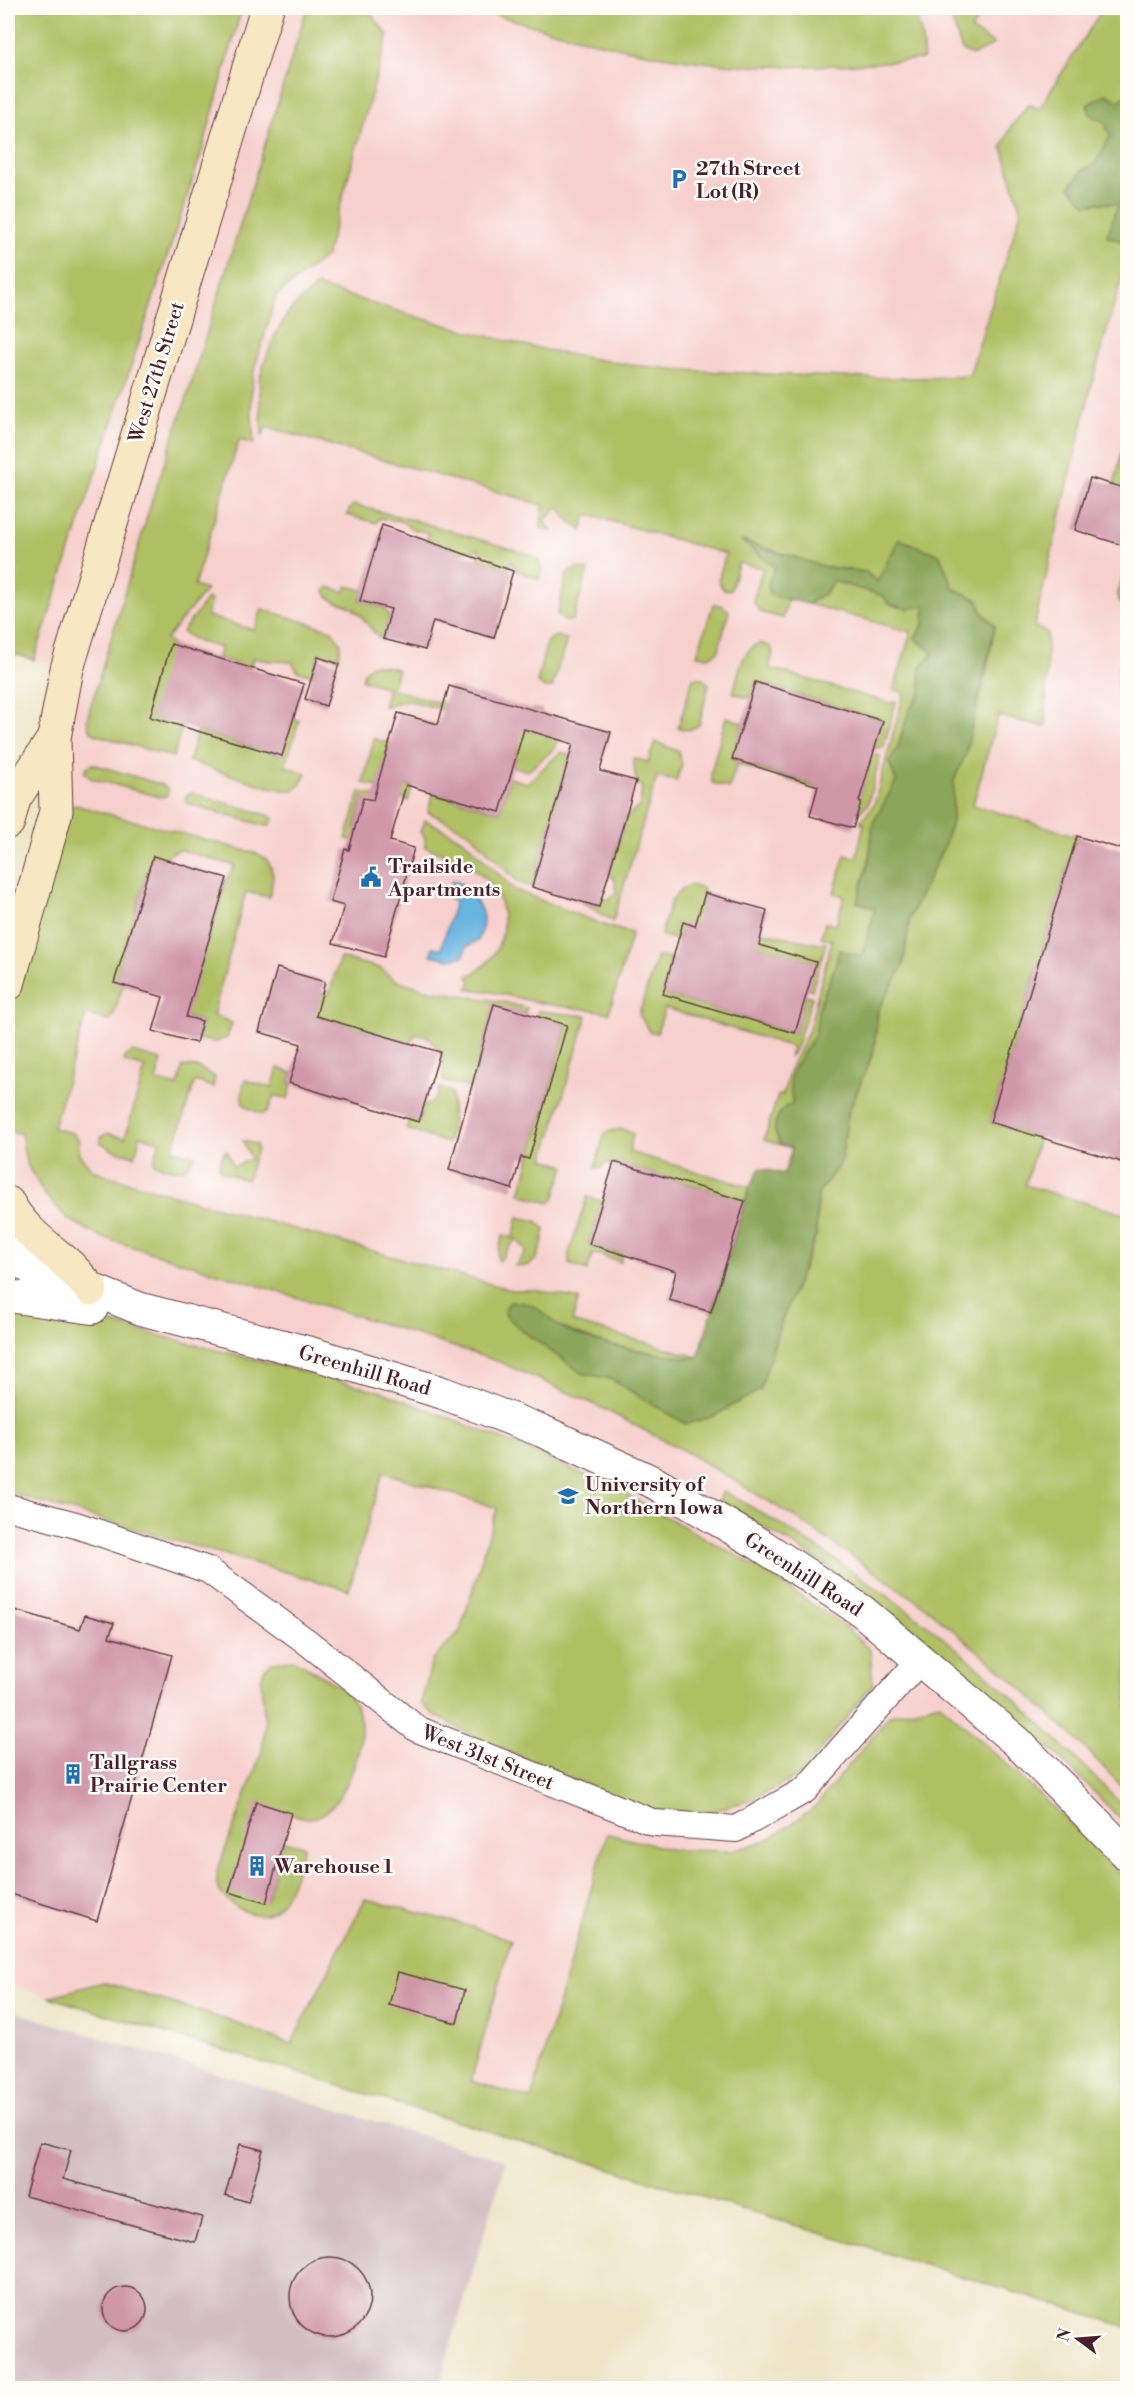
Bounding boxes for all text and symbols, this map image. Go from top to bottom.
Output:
place label: 27th Street Lot (R) [696,157,801,205]
parking icon: 27th Street Lot (R) [667,167,691,191]
street label: West 27th Street [124,299,191,447]
place label: Trailside Apartments [387,855,500,903]
public building icon: Trailside Apartments [359,865,383,889]
street label: Greenhill Road [296,1341,434,1402]
place label: University of Northern Iowa [585,1473,723,1521]
school or university icon: University of Northern Iowa [556,1484,580,1508]
street label: Greenhill Road [739,1528,868,1623]
street label: West 31st Street [417,1720,557,1796]
place label: Tallgrass Prairie Center [90,1751,227,1799]
building icon: Tallgrass Prairie Center [61,1762,85,1786]
building icon: Warehouse 1 [245,1854,269,1878]
place label: Warehouse 1 [273,1855,393,1880]
north arrow [1048,2309,1108,2369]
text: N [1053,2326,1076,2344]

